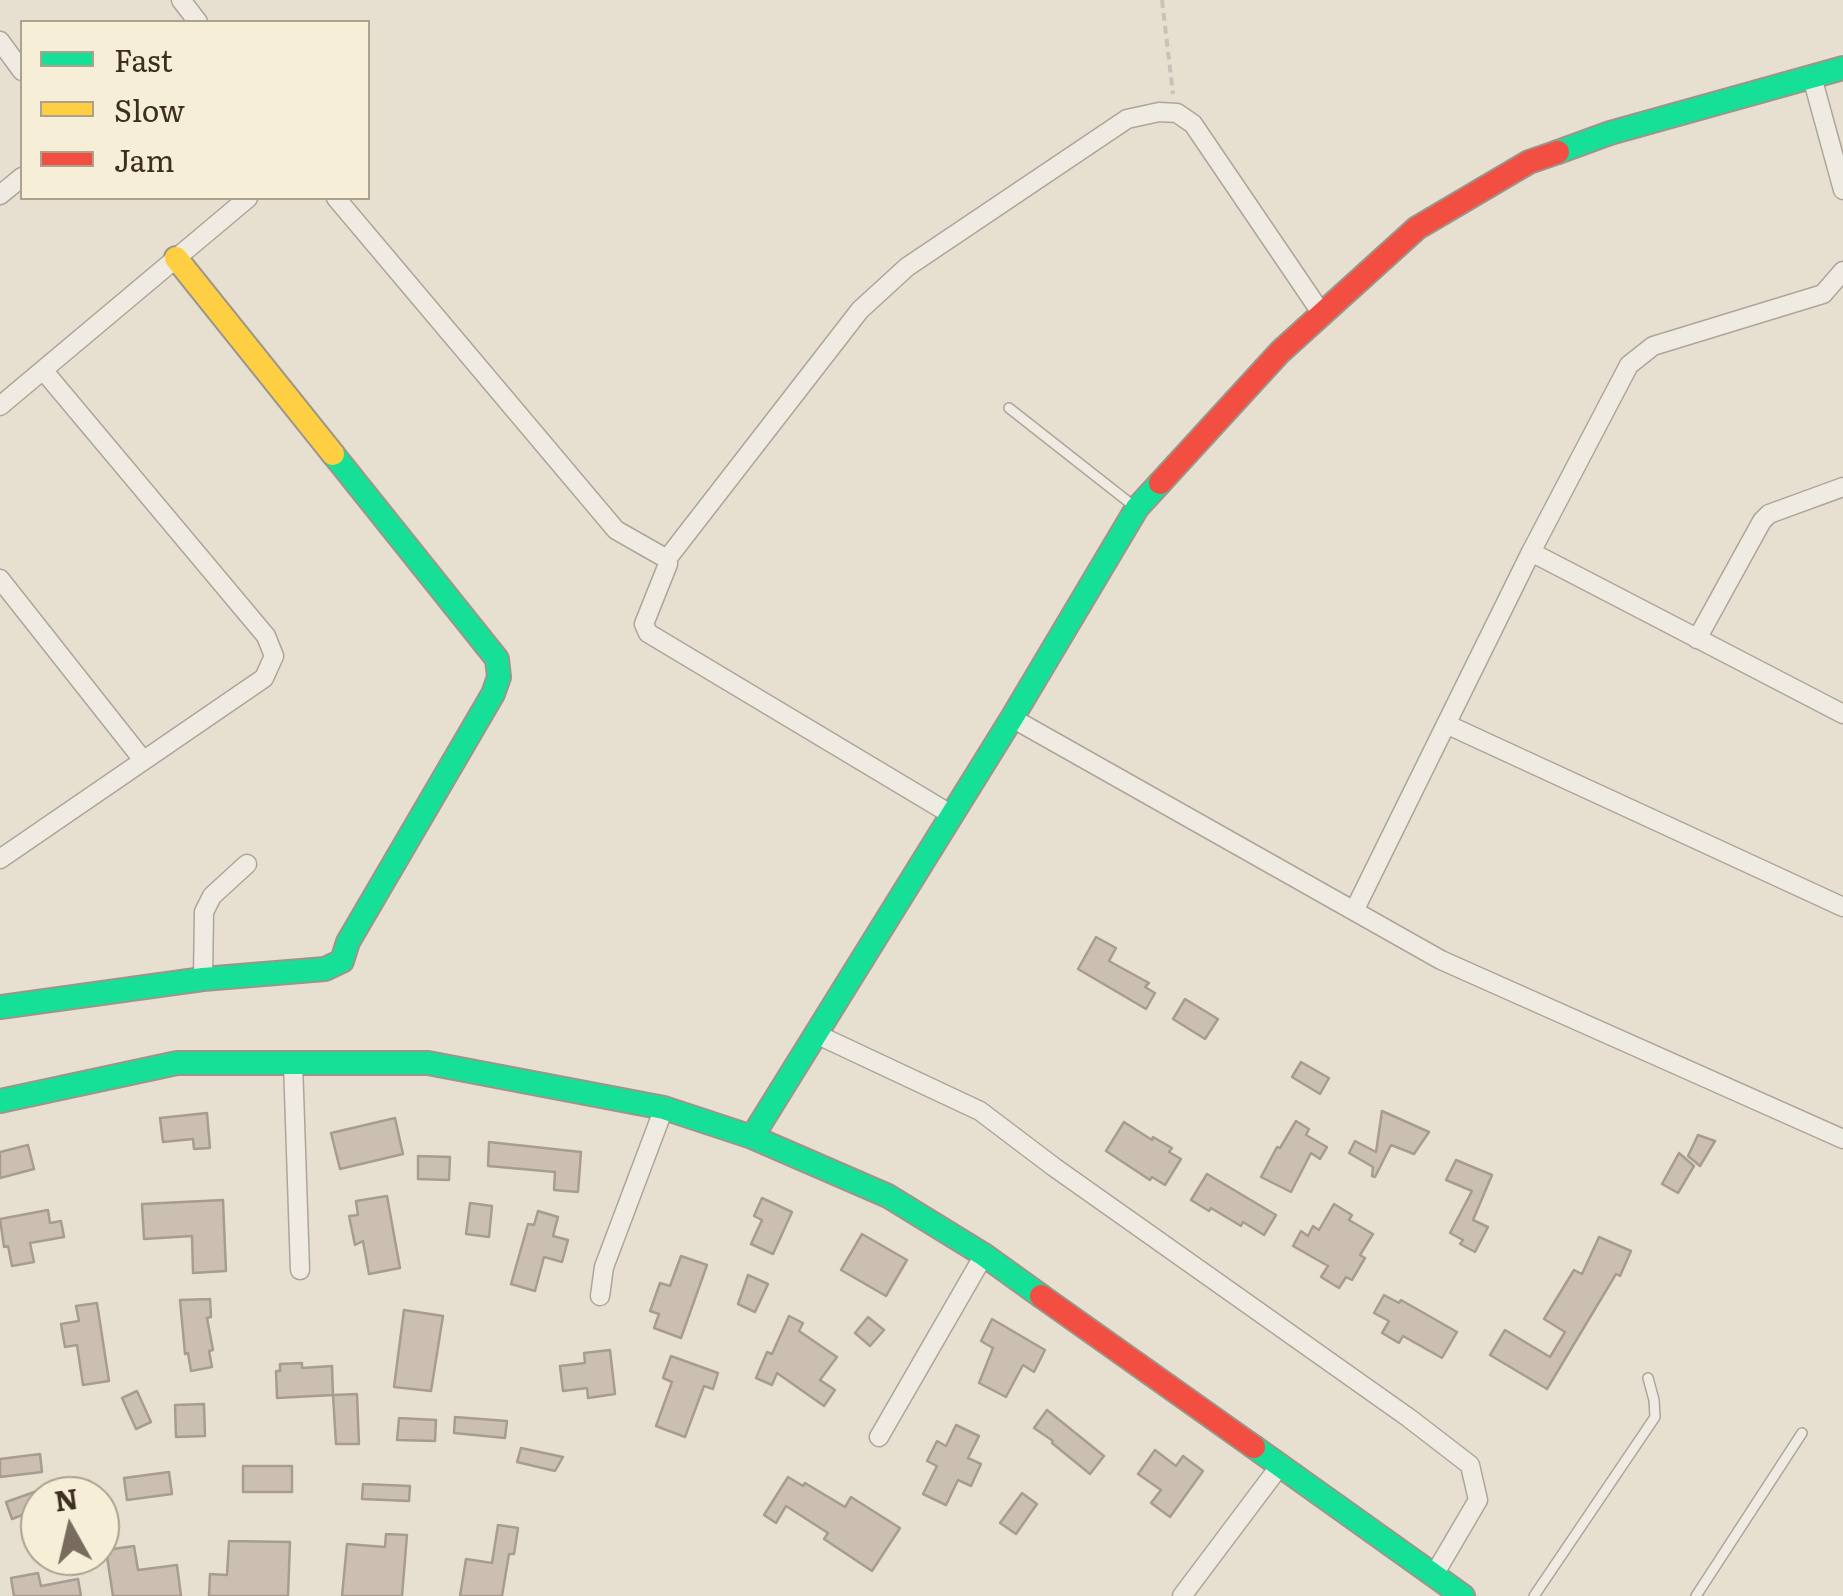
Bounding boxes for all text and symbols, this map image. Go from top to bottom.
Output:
legend [20,20,370,200]
text: Fast [114,37,173,81]
text: Slow [114,87,185,131]
text: Jam [114,137,174,181]
north arrow [20,1476,120,1576]
text: N [52,1476,81,1521]

